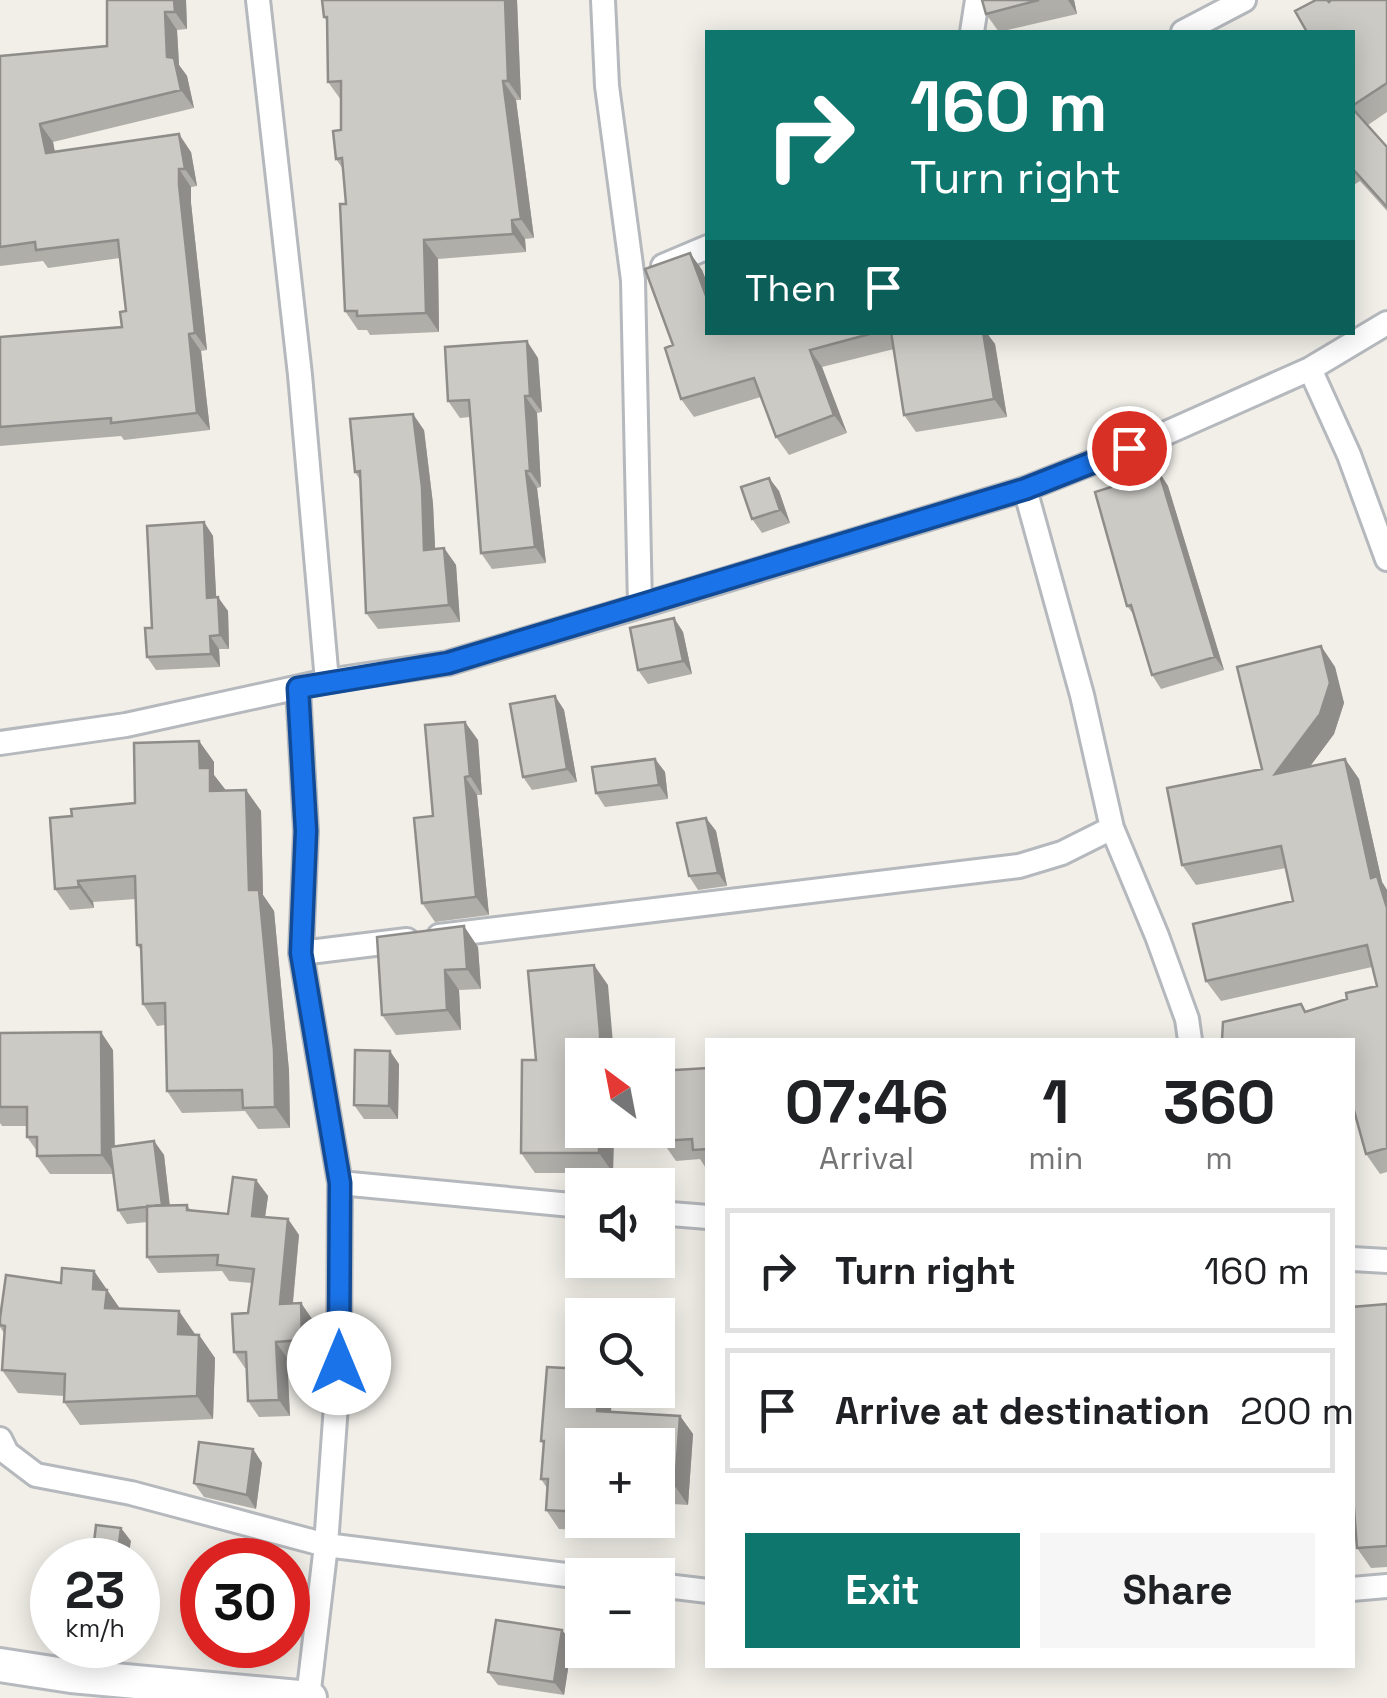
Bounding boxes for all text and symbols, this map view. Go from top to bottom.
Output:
text: 160 m [910,62,1108,151]
icon: right [745,70,875,200]
text: Turn right [910,149,1121,206]
icon: arrive [856,260,911,315]
text: Then [745,264,836,312]
pin [1087,406,1172,491]
icon: arrive [1102,421,1157,476]
north arrow [565,1038,675,1148]
map controls [565,1038,675,1668]
text: 07:46 [785,1064,949,1141]
text: 1 [1042,1064,1069,1141]
text: 360 [1163,1064,1275,1141]
text: Arrival [819,1138,914,1178]
text: min [1028,1138,1083,1178]
text: m [1205,1138,1233,1178]
button: sound [565,1168,675,1278]
icon: right [750,1243,805,1298]
text: Turn right [835,1247,1016,1295]
text: 160 m [1204,1247,1310,1295]
button: search [565,1298,675,1408]
position arrow [287,1311,391,1415]
icon: arrive [750,1383,805,1438]
text: Arrive at destination [835,1387,1210,1435]
text: 200 m [1240,1387,1354,1435]
button: + [565,1428,675,1538]
button: Exit [745,1533,1020,1648]
button: Share [1040,1533,1315,1648]
speed limit sign: 30 [180,1538,310,1668]
button: − [565,1558,675,1668]
text: 23 [65,1559,125,1623]
text: km/h [65,1612,125,1644]

